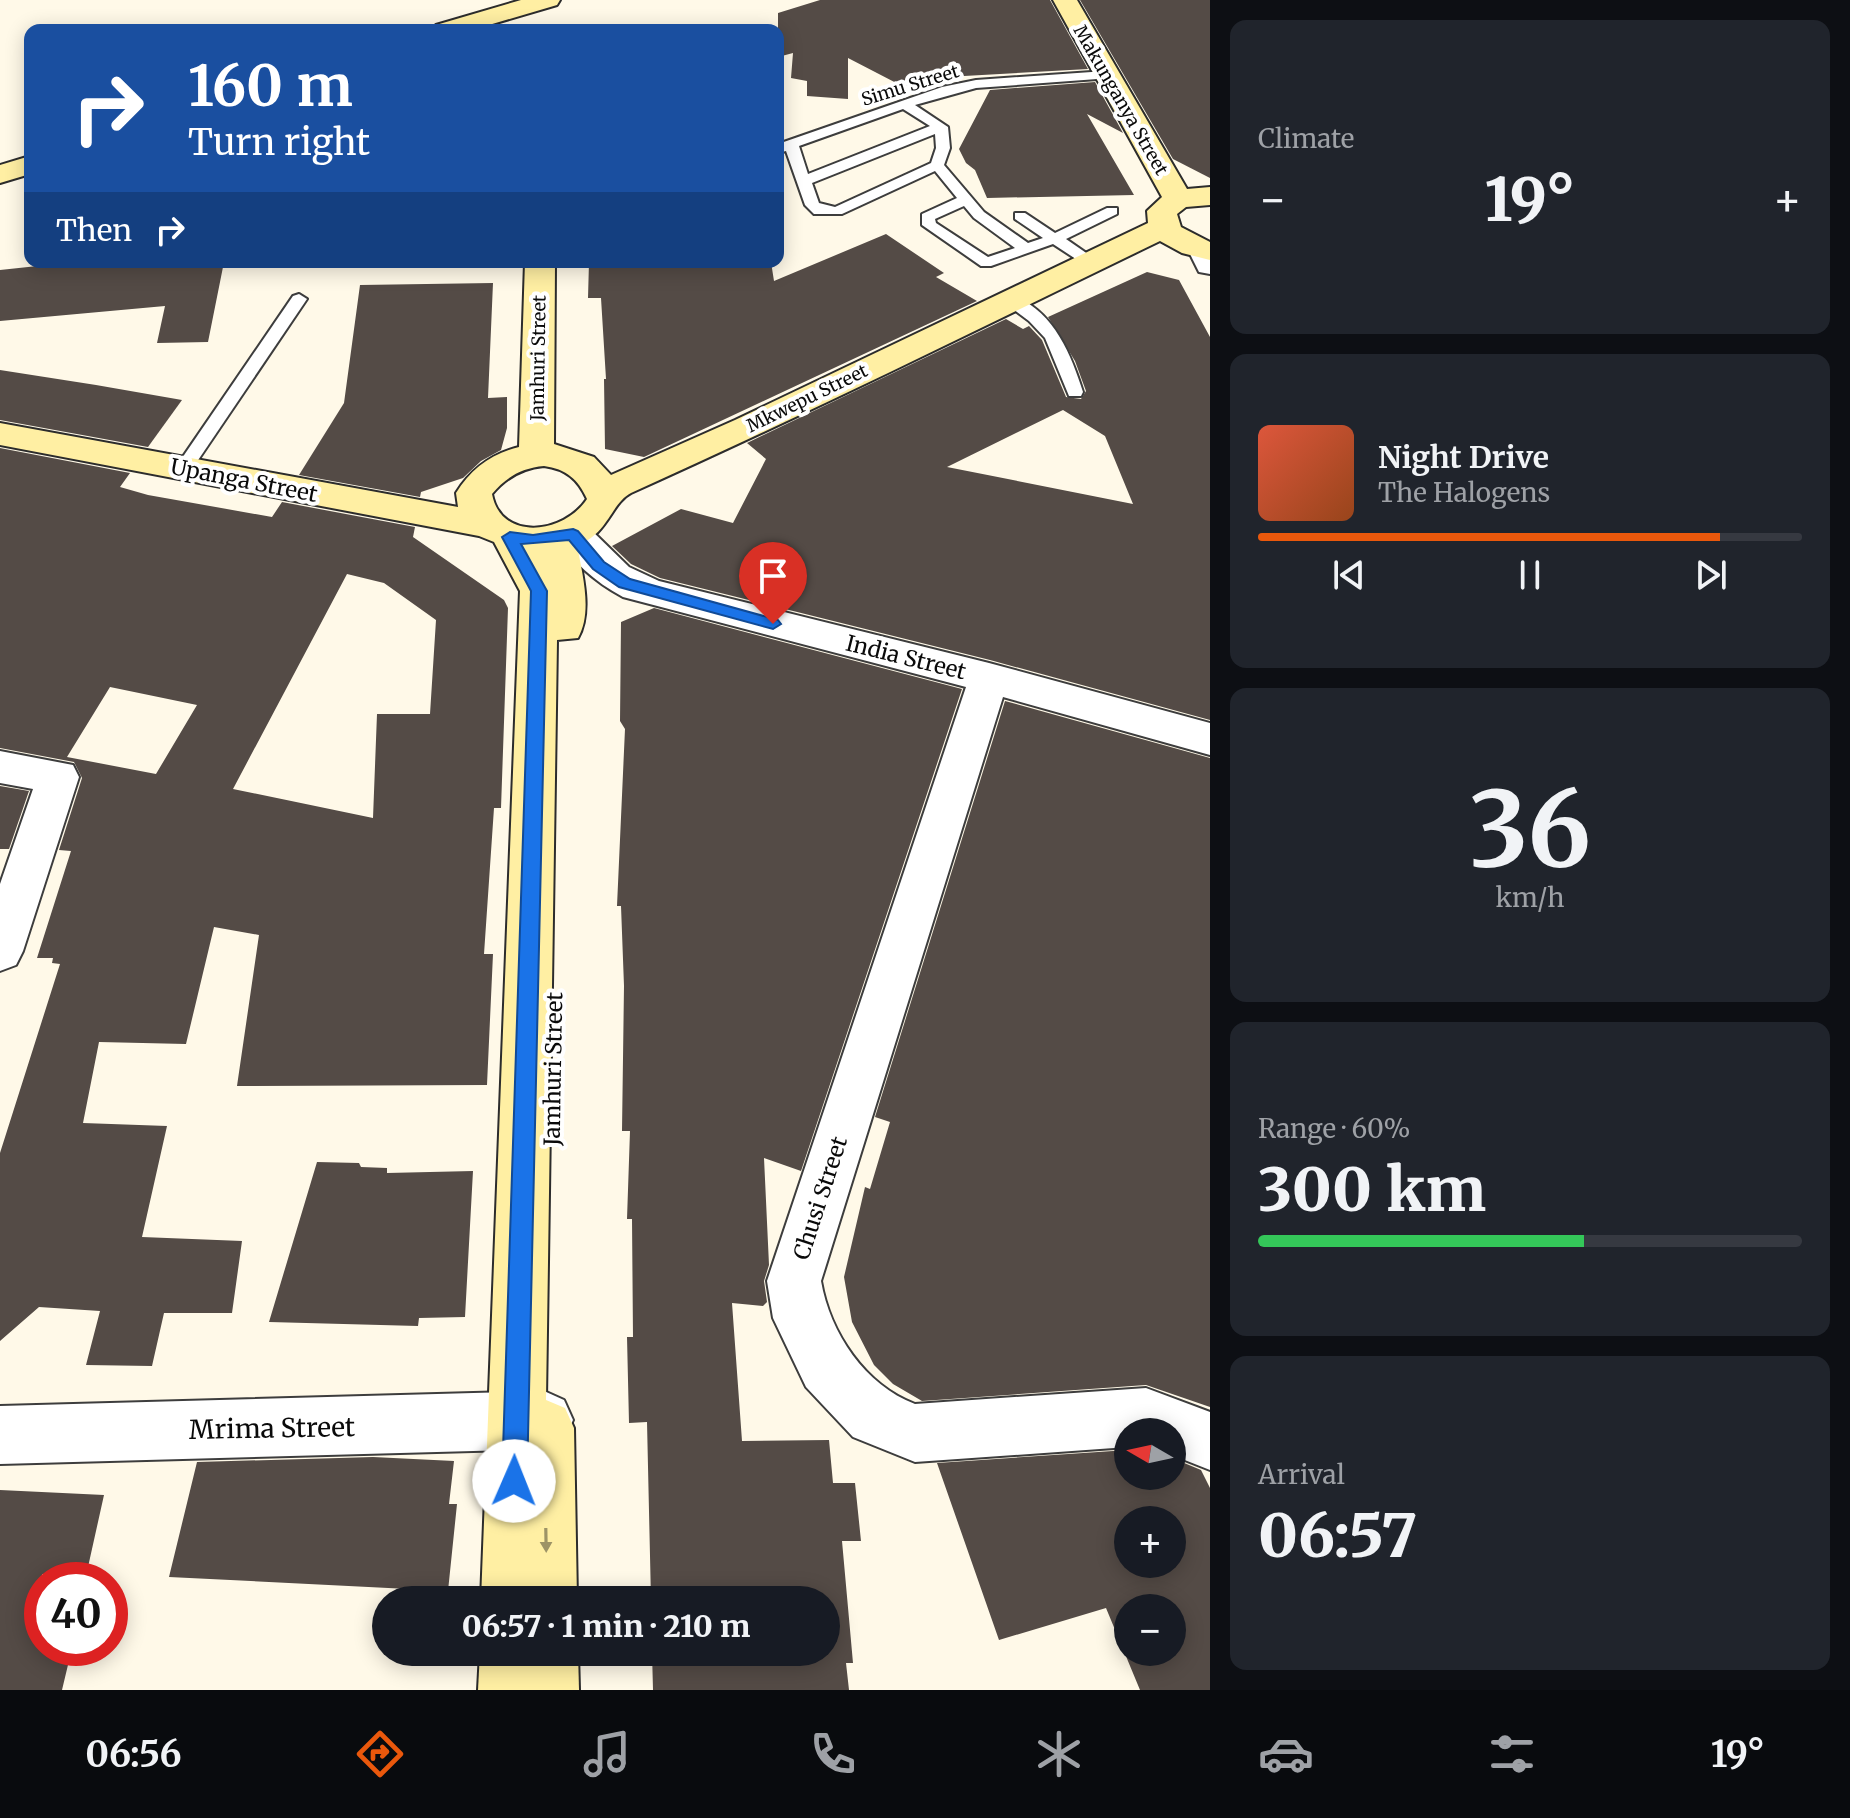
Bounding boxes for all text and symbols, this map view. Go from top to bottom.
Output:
street label: Makunganya Street [1069,21,1173,179]
text: 160 m [188,51,353,121]
icon: right [56,56,160,160]
street label: Simu Street [858,59,962,111]
text: Turn right [188,120,370,165]
text: Climate [1258,122,1354,155]
text: 19° [1485,162,1575,237]
text: − [1258,172,1287,227]
text: + [1773,172,1802,227]
icon: right [148,208,192,252]
text: Then [56,211,132,249]
street label: Jamhuri Street [525,295,551,422]
street label: Mkwepu Street [743,359,871,437]
text: Night Drive [1378,438,1549,476]
street label: Upanga Street [168,452,320,508]
text: The Halogens [1378,476,1550,509]
pin [739,542,807,624]
icon: previous [1327,553,1371,597]
icon: pause [1508,553,1552,597]
icon: next [1689,553,1733,597]
icon: arrive [751,554,795,598]
street label: India Street [843,629,969,686]
text: 36 [1469,764,1591,894]
text: km/h [1496,881,1564,914]
street label: Jamhuri Street [538,991,568,1147]
text: Range · 60% [1258,1112,1410,1145]
street label: Chusi Street [787,1132,853,1263]
text: 300 km [1258,1152,1486,1227]
street label: Mrima Street [189,1410,355,1446]
north arrow [1114,1418,1186,1490]
map controls [1114,1418,1186,1666]
position arrow [472,1439,556,1523]
text: Arrival [1258,1458,1345,1491]
text: 06:57 [1258,1498,1417,1573]
button: + [1114,1506,1186,1578]
one-way arrow [540,1528,552,1553]
speed limit sign: 40 [24,1562,128,1666]
button: − [1114,1594,1186,1666]
text: 06:57 · 1 min · 210 m [462,1607,750,1645]
icon: directions [352,1726,408,1782]
icon: music [579,1726,635,1782]
icon: phone [805,1726,861,1782]
icon: climate [1031,1726,1087,1782]
icon: car [1258,1726,1314,1782]
icon: filters [1484,1726,1540,1782]
text: 06:56 [85,1732,182,1777]
text: 19° [1711,1732,1765,1777]

